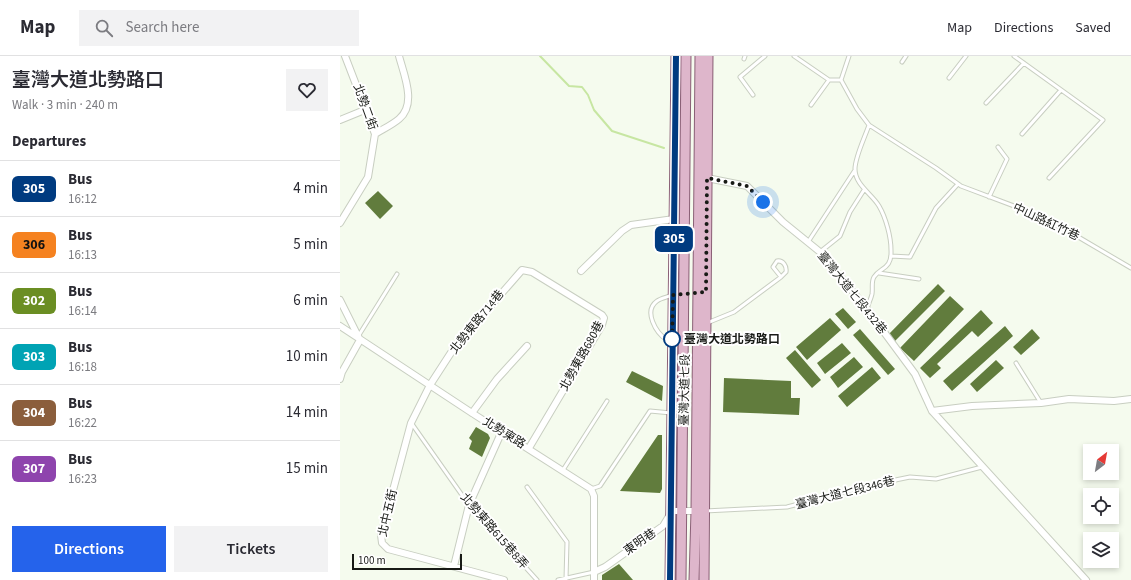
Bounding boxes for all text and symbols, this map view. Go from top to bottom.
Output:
search box [79,10,359,46]
text: Map [20,14,55,41]
icon: search [93,17,115,39]
text: Search here [125,17,199,38]
text: Map [947,18,972,38]
text: Directions [994,18,1053,38]
text: Saved [1075,18,1111,38]
text: 臺灣大道北勢路口 [12,67,164,94]
button: heart [286,69,328,111]
street label: 北勢二街 [349,82,381,132]
text: Walk · 3 min · 240 m [12,96,118,114]
text: Departures [12,131,86,152]
text: Bus [68,169,92,190]
text: 4 min [293,178,328,199]
text: 305 [23,179,45,199]
text: 16:12 [68,190,97,208]
your location [753,192,773,212]
street label: 中山路紅竹巷 [1010,199,1082,245]
text: Bus [68,225,92,246]
line badge: 305 [651,226,697,252]
text: 305 [663,229,685,249]
text: 5 min [293,234,328,255]
text: 306 [23,235,45,255]
text: 16:13 [68,246,97,264]
street label: 臺灣大道七段432巷 [813,248,891,338]
text: Bus [68,281,92,302]
street label: 北勢東路714巷 [446,286,508,358]
text: 6 min [293,290,328,311]
text: 302 [23,291,45,311]
text: 16:14 [68,302,97,320]
street label: 北勢東路680巷 [556,318,608,394]
marker: 臺灣大道北勢路口 [663,330,681,348]
place label: 臺灣大道北勢路口 [684,331,780,348]
text: Bus [68,337,92,358]
text: 10 min [286,346,328,367]
text: 303 [23,347,45,367]
street label: 臺灣大道七段 [676,354,694,426]
text: 16:18 [68,358,97,376]
text: Bus [68,393,92,414]
text: 14 min [286,402,328,423]
text: 304 [23,403,45,423]
street label: 北勢東路 [479,413,529,453]
text: 16:22 [68,414,97,432]
north arrow [1083,444,1119,480]
map controls [1083,444,1119,568]
text: Bus [68,449,92,470]
text: 15 min [286,458,328,479]
text: 307 [23,459,45,479]
text: 16:23 [68,470,97,488]
street label: 臺灣大道七段346巷 [794,472,896,514]
street label: 北中五街 [374,488,402,538]
button: locate [1083,488,1119,524]
street label: 北勢東路615巷8弄 [456,489,532,573]
street label: 東明巷 [620,525,660,559]
button: Directions [12,526,166,572]
button: Tickets [174,526,328,572]
button: layers [1083,532,1119,568]
scale bar [352,552,462,571]
text: 100 m [358,553,386,568]

